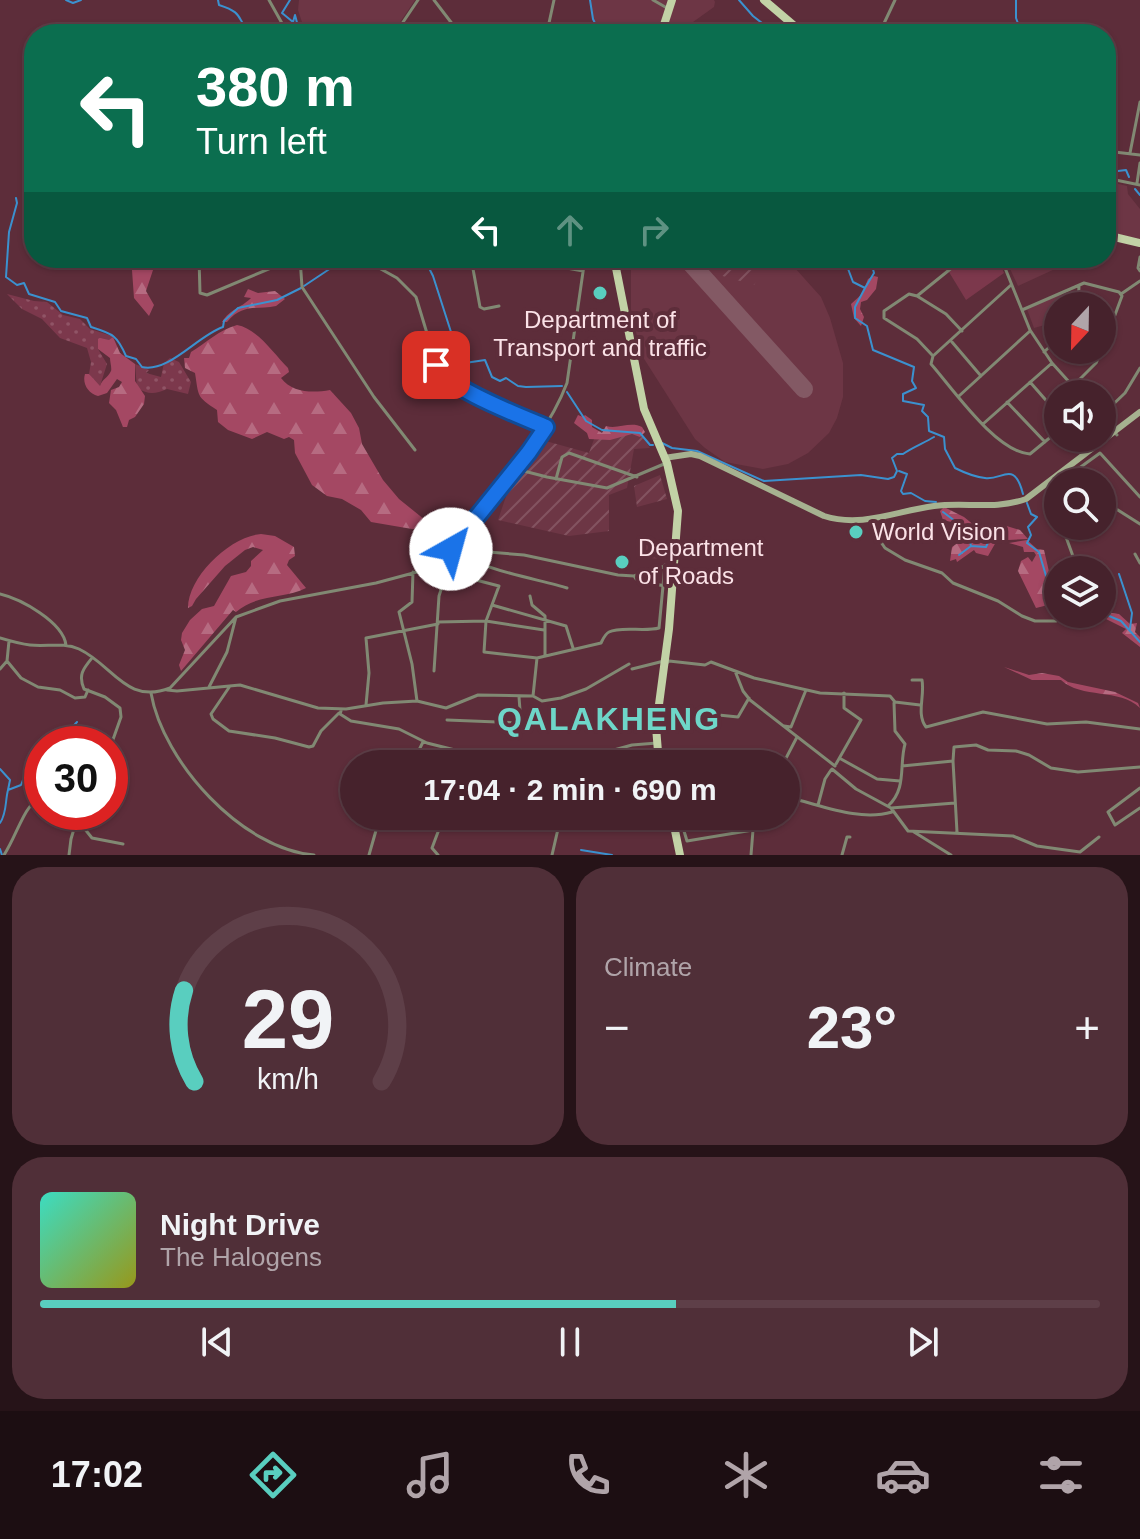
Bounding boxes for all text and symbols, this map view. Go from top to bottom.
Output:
text: 380 m [196,55,355,118]
icon: left [64,56,168,160]
text: Turn left [196,121,327,162]
icon: left [464,208,508,252]
icon: ahead [548,208,592,252]
icon: right [632,208,676,252]
marker: Department of Transport and traffic [591,284,609,302]
north arrow [1044,292,1116,364]
map controls [1044,292,1116,628]
place label: Department of Transport and traffic [493,306,707,361]
pin [402,331,470,399]
icon: arrive [414,343,458,387]
button: sound [1044,380,1116,452]
button: search [1044,468,1116,540]
position arrow [409,507,493,591]
place label: World Vision [872,518,1006,545]
marker: World Vision [847,523,865,541]
place label: Department of Roads [638,534,764,589]
marker: Department of Roads [613,553,631,571]
button: layers [1044,556,1116,628]
district label: QALAKHENG [497,701,721,737]
speed limit sign: 30 [24,726,128,830]
text: 17:04 · 2 min · 690 m [423,773,717,806]
text: Climate [604,952,692,982]
text: 29 [242,973,334,1066]
text: 23° [807,994,897,1061]
text: − [604,1003,630,1052]
text: + [1074,1003,1100,1052]
text: km/h [257,1063,319,1095]
text: Night Drive [160,1208,320,1241]
text: The Halogens [160,1242,322,1272]
icon: previous [195,1320,239,1364]
icon: pause [548,1320,592,1364]
icon: next [901,1320,945,1364]
icon: directions [245,1447,301,1503]
icon: music [402,1447,458,1503]
icon: phone [560,1447,616,1503]
icon: climate [718,1447,774,1503]
icon: car [875,1447,931,1503]
icon: filters [1033,1447,1089,1503]
text: 17:02 [51,1454,143,1495]

